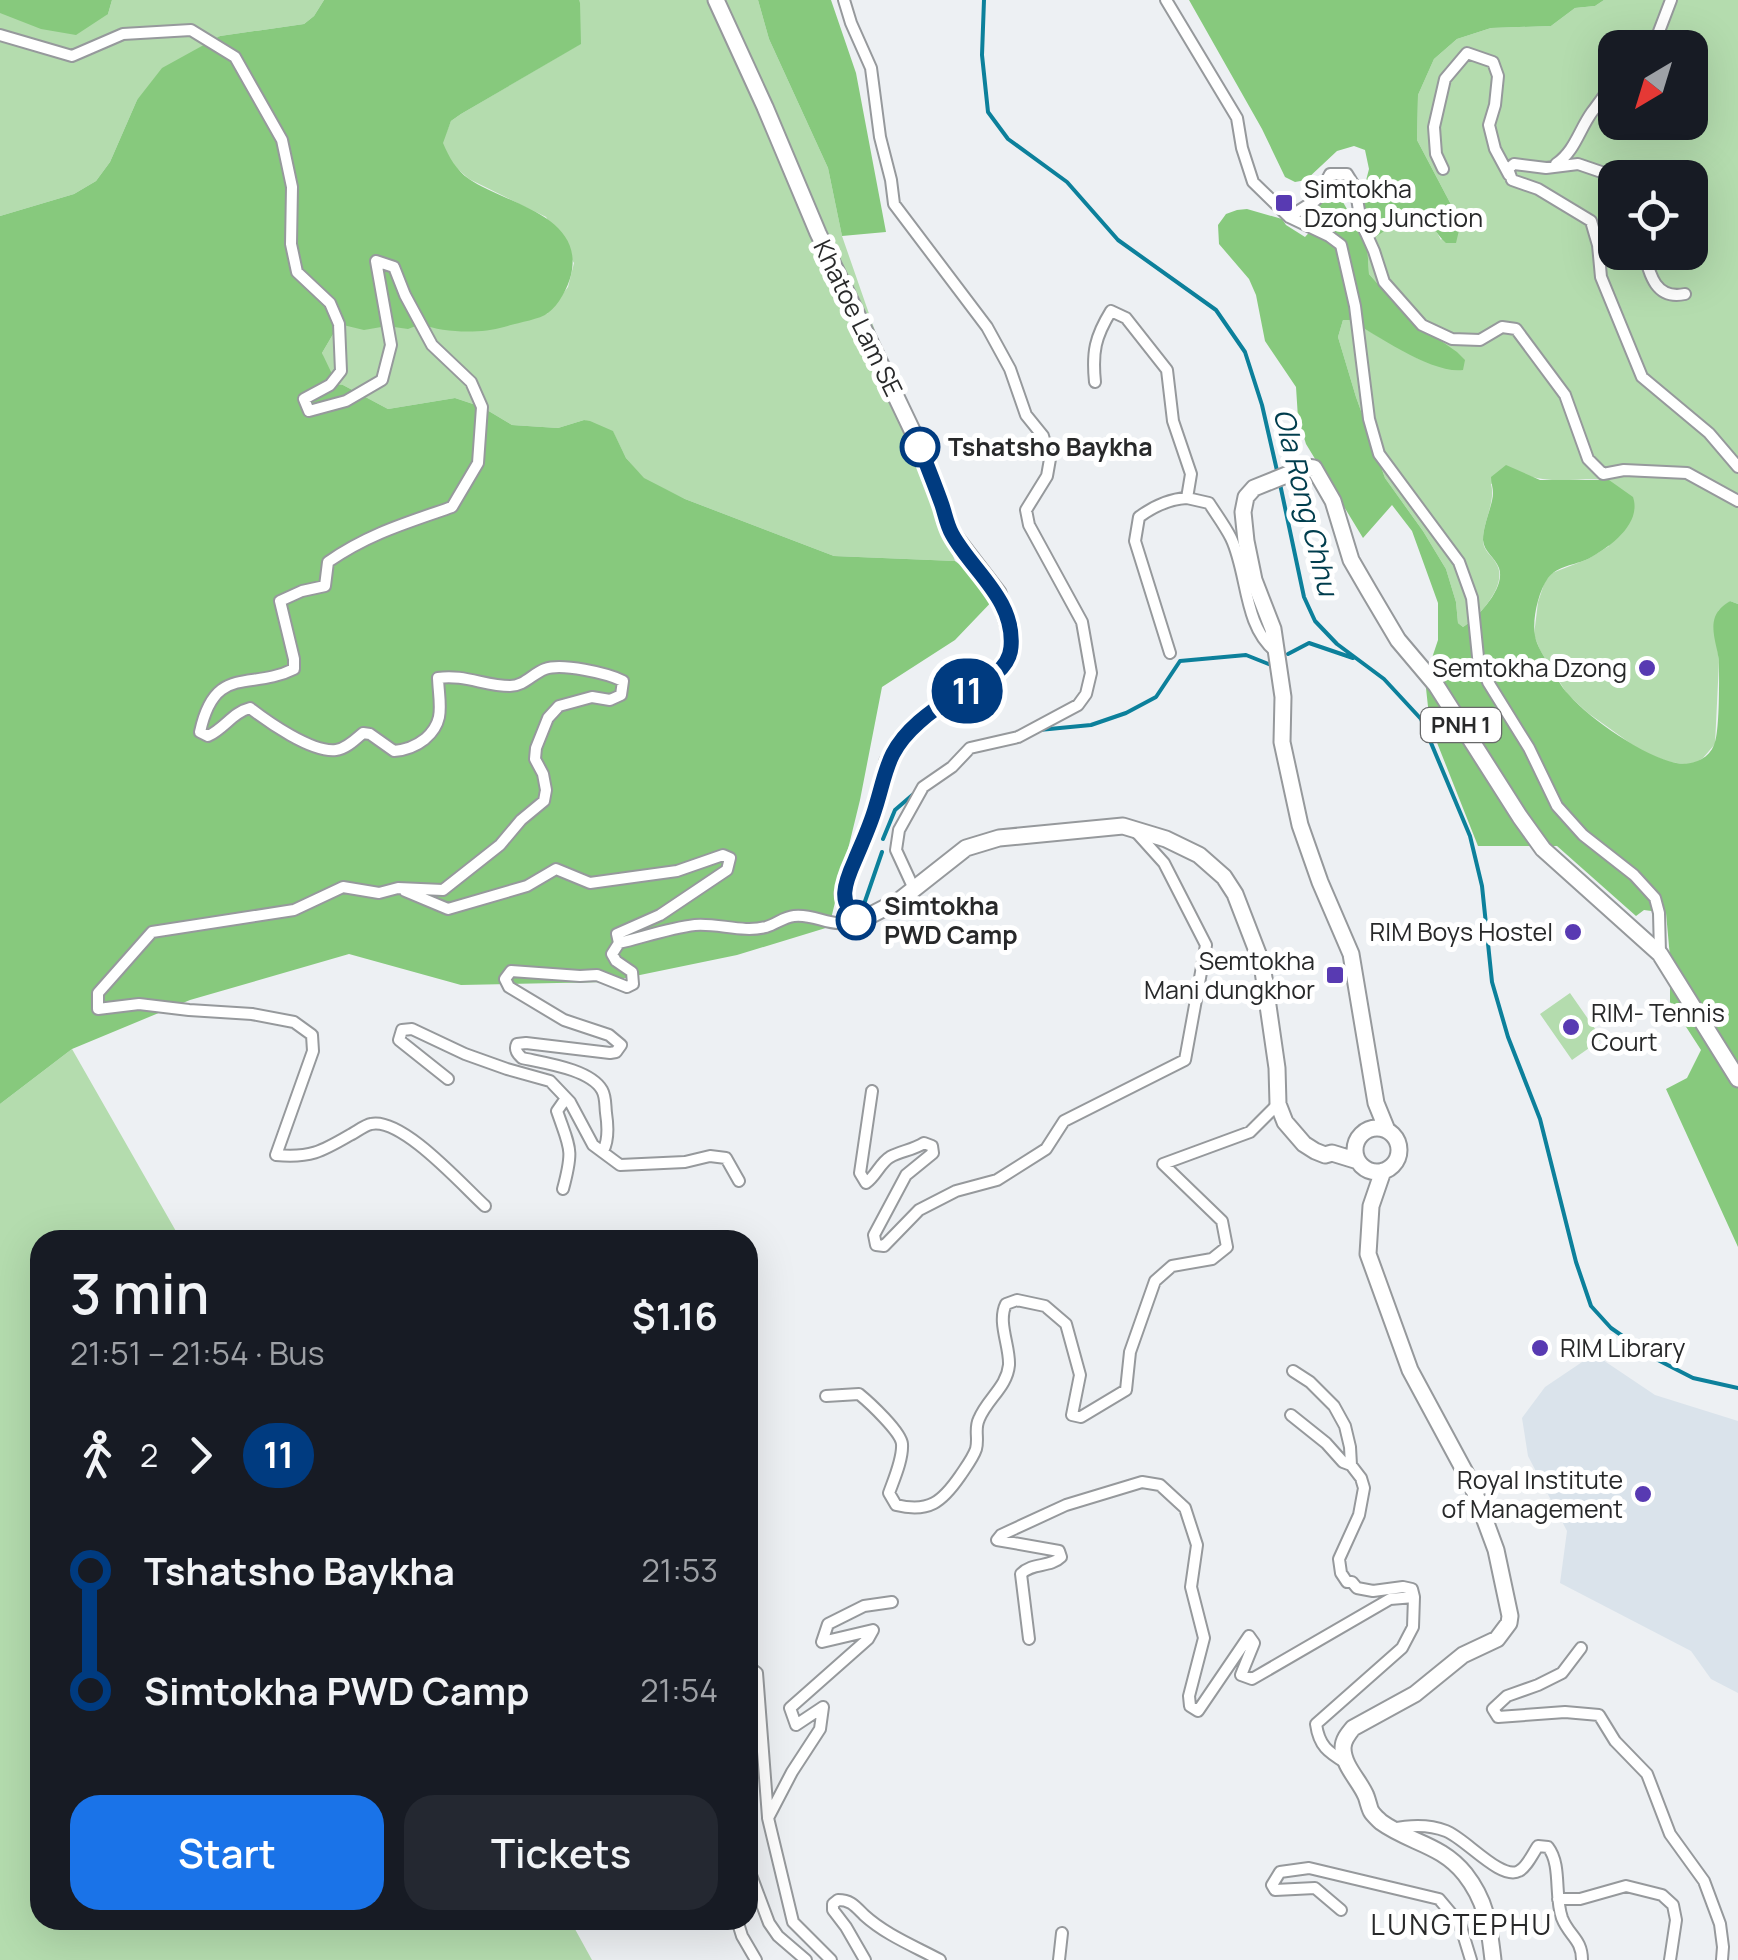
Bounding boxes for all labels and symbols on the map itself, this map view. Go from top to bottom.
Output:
north arrow [1598,30,1708,140]
place label: Simtokha Dzong Junction [1304,171,1483,235]
marker: Simtokha Dzong Junction [1273,192,1295,214]
street label: Khatoe Lam SE [805,234,911,402]
water label: Ola Rong Chhu [1265,405,1349,601]
marker: Tshatsho Baykha [901,428,939,466]
place label: Tshatsho Baykha [948,429,1153,464]
place label: Semtokha Dzong [1432,650,1627,685]
marker: Semtokha Dzong [1636,657,1658,679]
line badge: 11 [922,658,1012,724]
road number: PNH 1 [1421,708,1501,742]
place label: Simtokha PWD Camp [884,888,1018,952]
marker: Simtokha PWD Camp [837,901,875,939]
place label: RIM Boys Hostel [1370,914,1553,949]
marker: RIM Boys Hostel [1562,921,1584,943]
place label: Semtokha Mani dungkhor [1144,943,1315,1007]
marker: Semtokha Mani dungkhor [1324,964,1346,986]
place label: RIM- Tennis Court [1591,995,1725,1059]
marker: RIM- Tennis Court [1560,1016,1582,1038]
place label: RIM Library [1560,1330,1685,1365]
marker: RIM Library [1529,1337,1551,1359]
place label: Royal Institute of Management [1441,1462,1623,1526]
marker: Royal Institute of Management [1632,1483,1654,1505]
district label: LUNGTEPHU [1370,1905,1554,1943]

